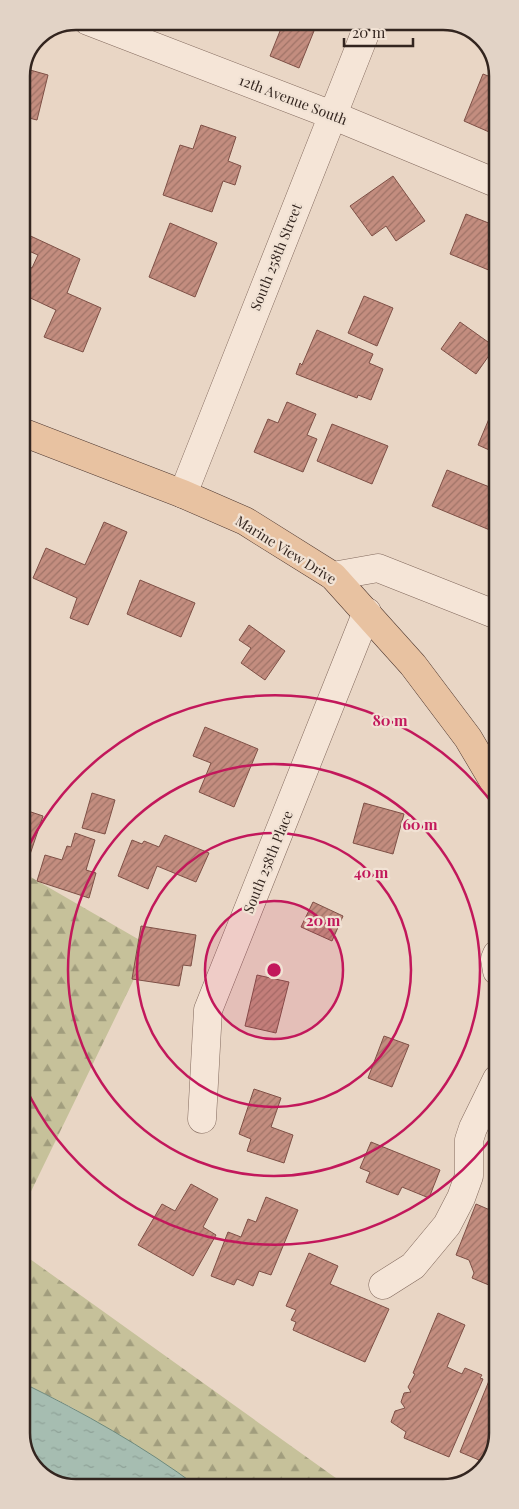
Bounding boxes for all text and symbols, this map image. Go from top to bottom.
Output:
scale bar [344,15,413,47]
text: 20 m [352,22,386,42]
street label: 12th Avenue South [236,70,351,129]
street label: South 258th Street [245,199,306,313]
street label: Marine View Drive [232,511,340,588]
text: 80 m [372,710,408,730]
street label: South 258th Place [238,808,297,916]
text: 60 m [402,814,438,834]
text: 40 m [354,862,389,882]
text: 20 m [306,910,341,930]
centre of rings [265,961,283,979]

